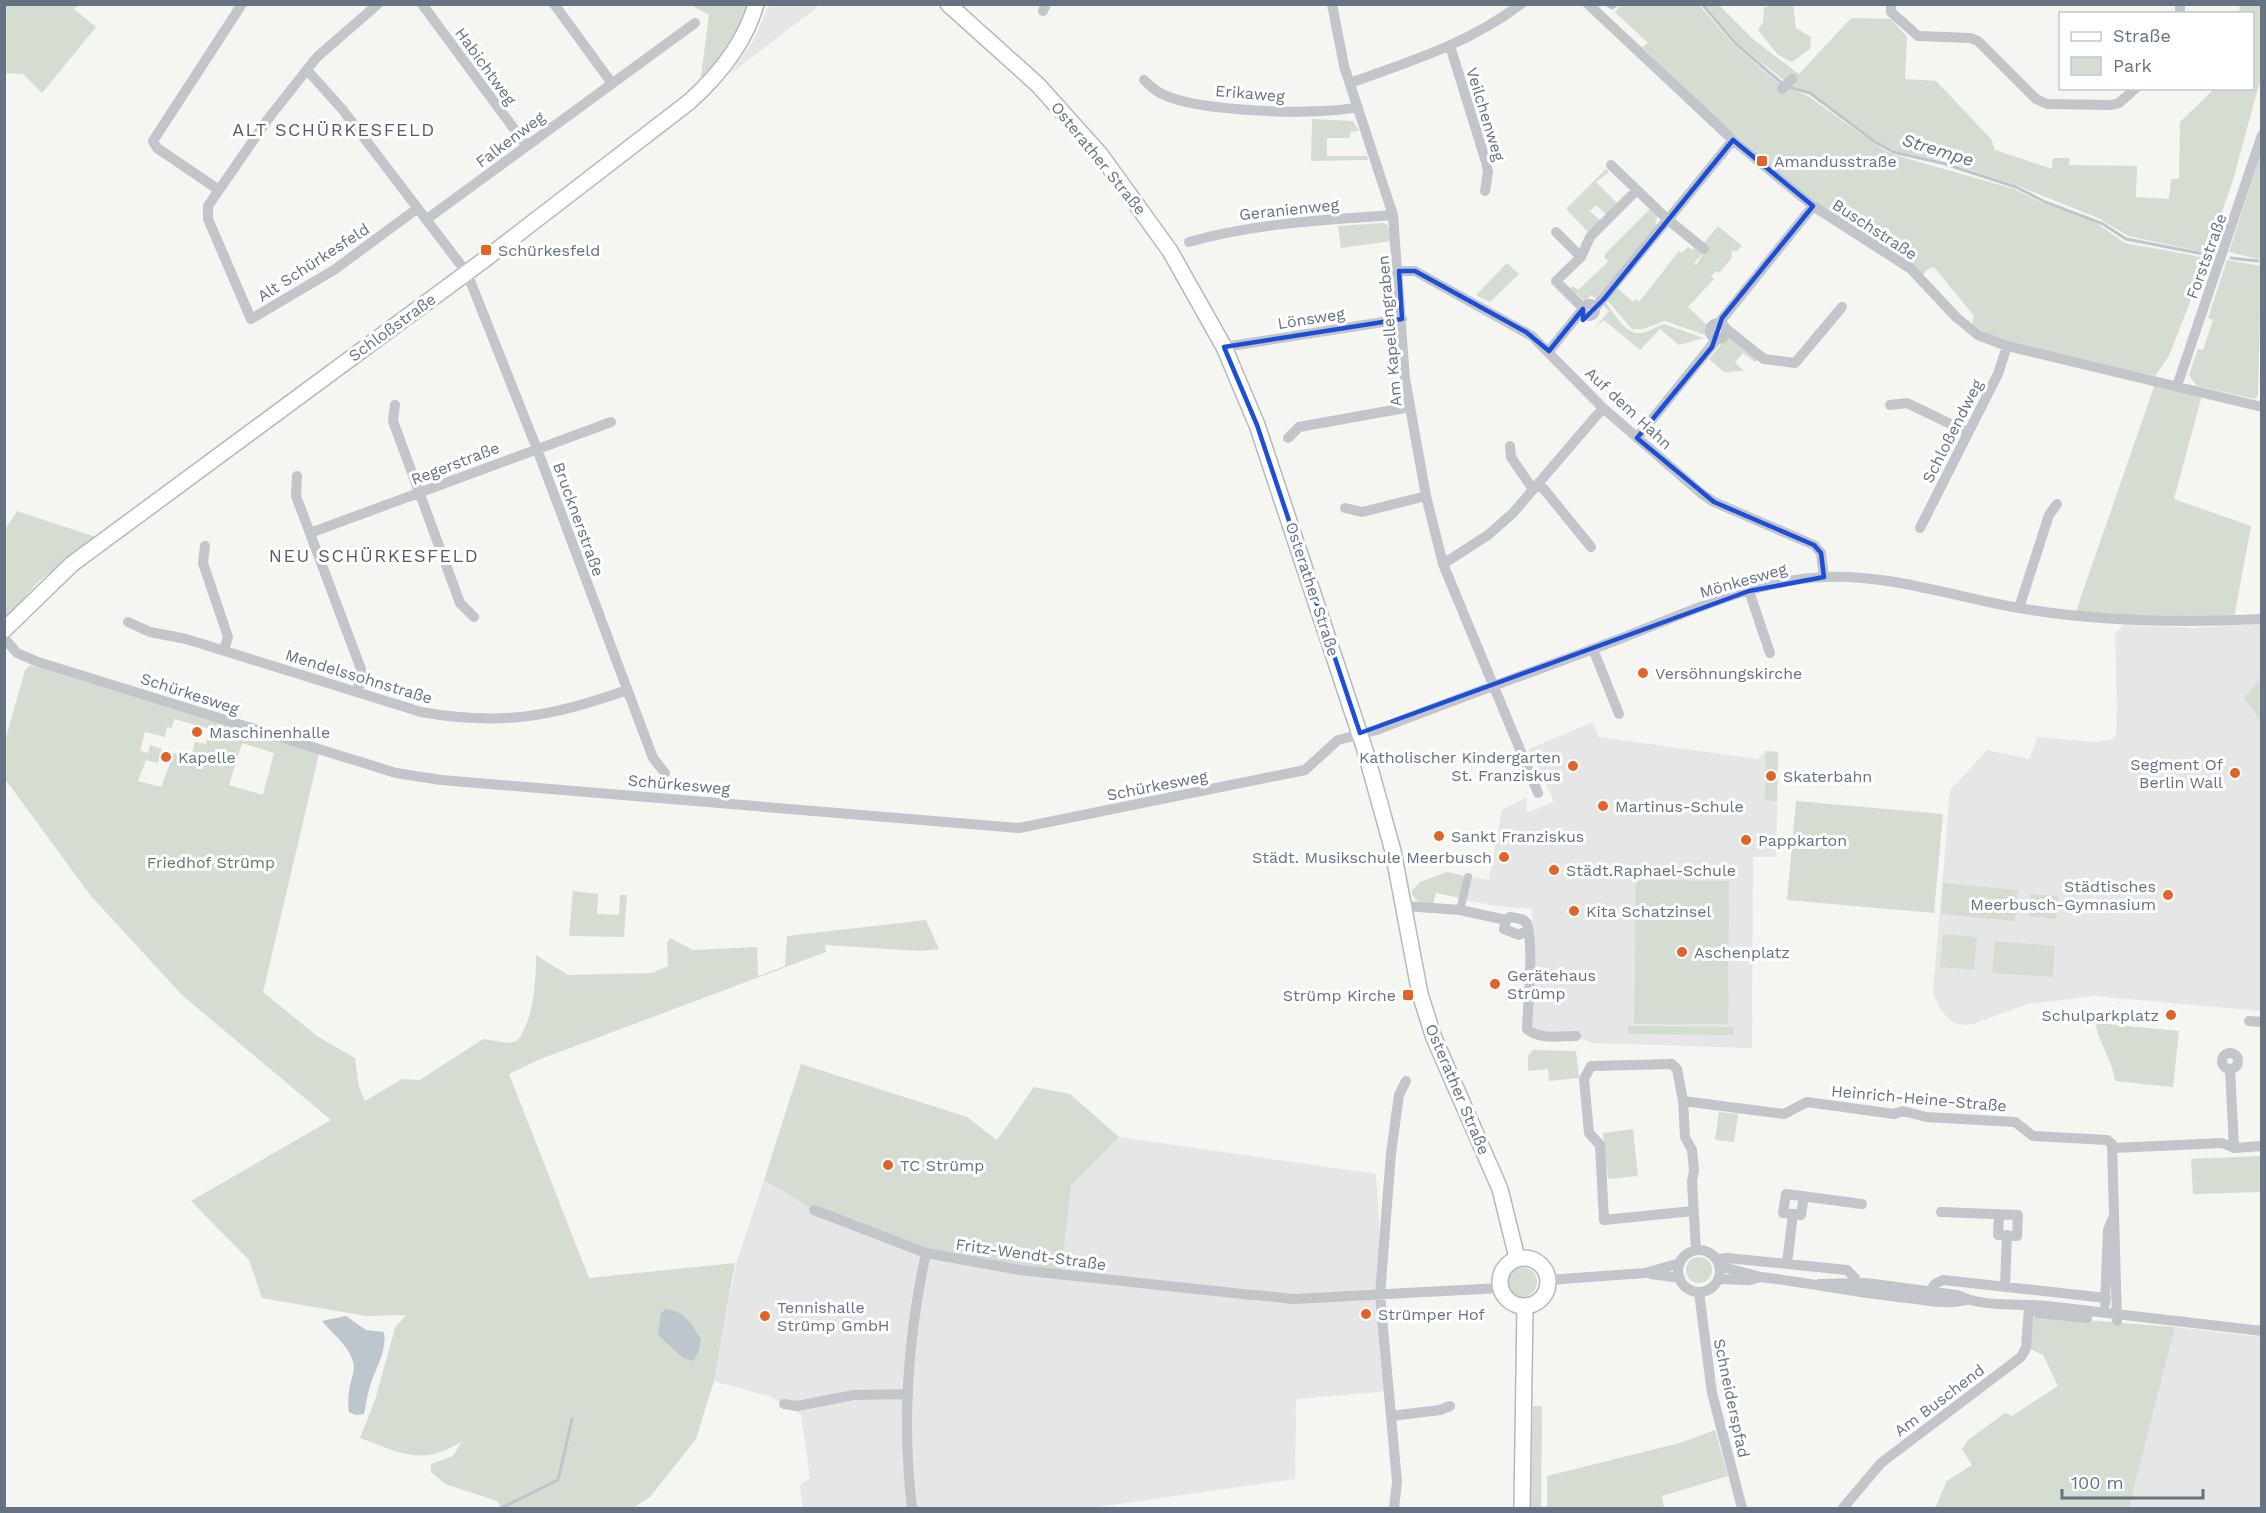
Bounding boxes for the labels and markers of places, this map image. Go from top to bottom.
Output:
place label: Amandusstraße [1774,152,1897,171]
marker: Amandusstraße [1755,154,1769,168]
place label: Schürkesfeld [498,241,600,260]
marker: Schürkesfeld [479,243,493,257]
place label: Versöhnungskirche [1655,664,1802,683]
marker: Versöhnungskirche [1636,666,1650,680]
place label: Maschinenhalle [209,723,330,742]
marker: Maschinenhalle [190,725,204,739]
place label: Kapelle [178,748,236,767]
place label: Katholischer Kindergarten St. Franziskus [1359,748,1561,785]
marker: Kapelle [159,750,173,764]
place label: Segment Of Berlin Wall [2130,755,2224,792]
marker: Katholischer Kindergarten St. Franziskus [1566,759,1580,773]
marker: Segment Of Berlin Wall [2228,766,2242,780]
place label: Skaterbahn [1783,767,1872,786]
marker: Skaterbahn [1764,769,1778,783]
place label: Martinus-Schule [1615,797,1744,816]
marker: Martinus-Schule [1596,799,1610,813]
place label: Sankt Franziskus [1451,827,1584,846]
marker: Sankt Franziskus [1432,829,1446,843]
place label: Pappkarton [1758,831,1847,850]
marker: Pappkarton [1739,833,1753,847]
place label: Städt. Musikschule Meerbusch [1252,848,1492,867]
marker: Städt. Musikschule Meerbusch [1497,850,1511,864]
place label: Städt.Raphael-Schule [1566,861,1736,880]
marker: Städt.Raphael-Schule [1547,863,1561,877]
place label: Städtisches Meerbusch-Gymnasium [1970,877,2156,914]
marker: Städtisches Meerbusch-Gymnasium [2161,888,2175,902]
place label: Kita Schatzinsel [1586,902,1712,921]
marker: Kita Schatzinsel [1567,904,1581,918]
place label: Aschenplatz [1694,943,1790,962]
marker: Aschenplatz [1675,945,1689,959]
place label: Gerätehaus Strümp [1507,966,1596,1003]
marker: Gerätehaus Strümp [1488,977,1502,991]
place label: Strümp Kirche [1283,986,1396,1005]
marker: Strümp Kirche [1401,988,1415,1002]
place label: Schulparkplatz [2042,1006,2159,1025]
marker: Schulparkplatz [2164,1008,2178,1022]
place label: TC Strümp [900,1156,984,1175]
marker: TC Strümp [881,1158,895,1172]
place label: Tennishalle Strümp GmbH [777,1298,890,1335]
place label: Strümper Hof [1378,1305,1486,1324]
marker: Strümper Hof [1359,1307,1373,1321]
marker: Tennishalle Strümp GmbH [758,1309,772,1323]

